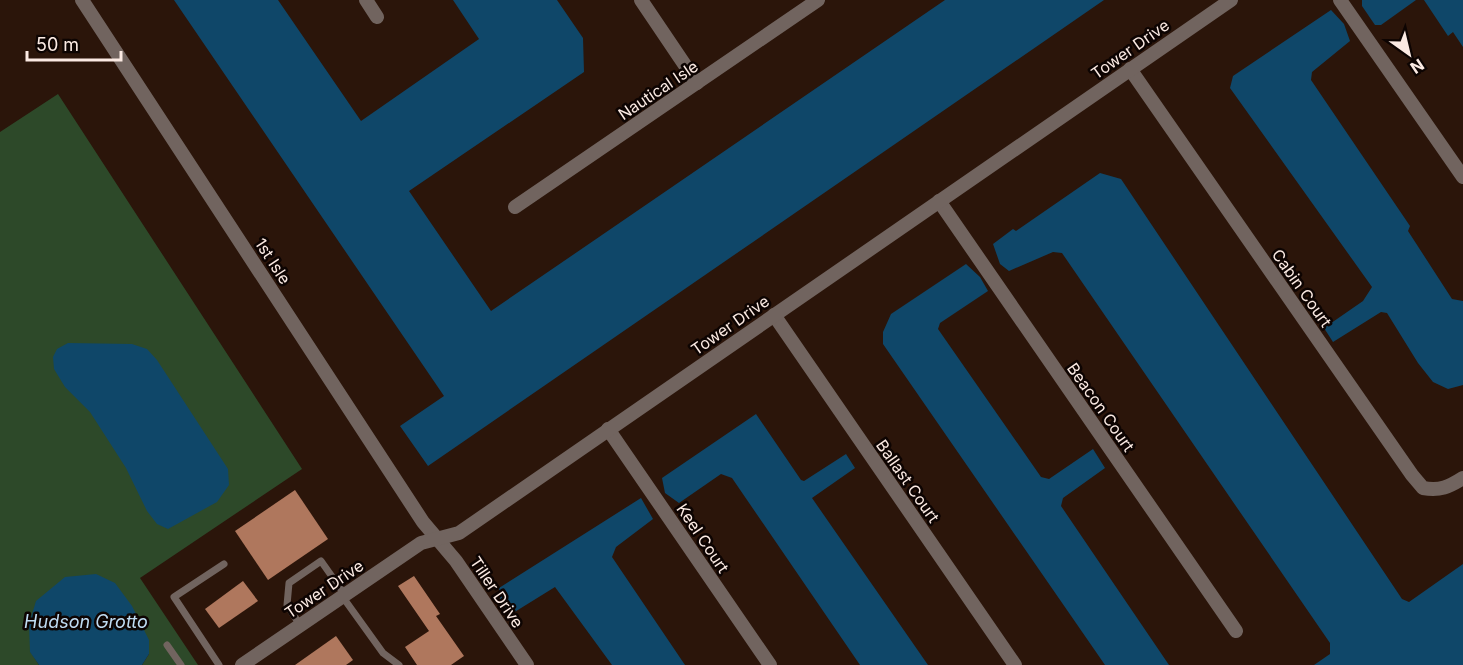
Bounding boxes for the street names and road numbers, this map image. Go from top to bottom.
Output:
street label: Tower Drive [1087,15,1173,83]
street label: Nautical Isle [614,56,702,124]
street label: 1st Isle [251,234,295,288]
street label: Cabin Court [1268,245,1336,331]
street label: Tower Drive [687,291,773,359]
street label: Beacon Court [1063,359,1139,455]
street label: Ballast Court [872,436,944,526]
street label: Keel Court [673,499,733,577]
street label: Tiller Drive [466,553,528,631]
street label: Tower Drive [281,555,367,623]

